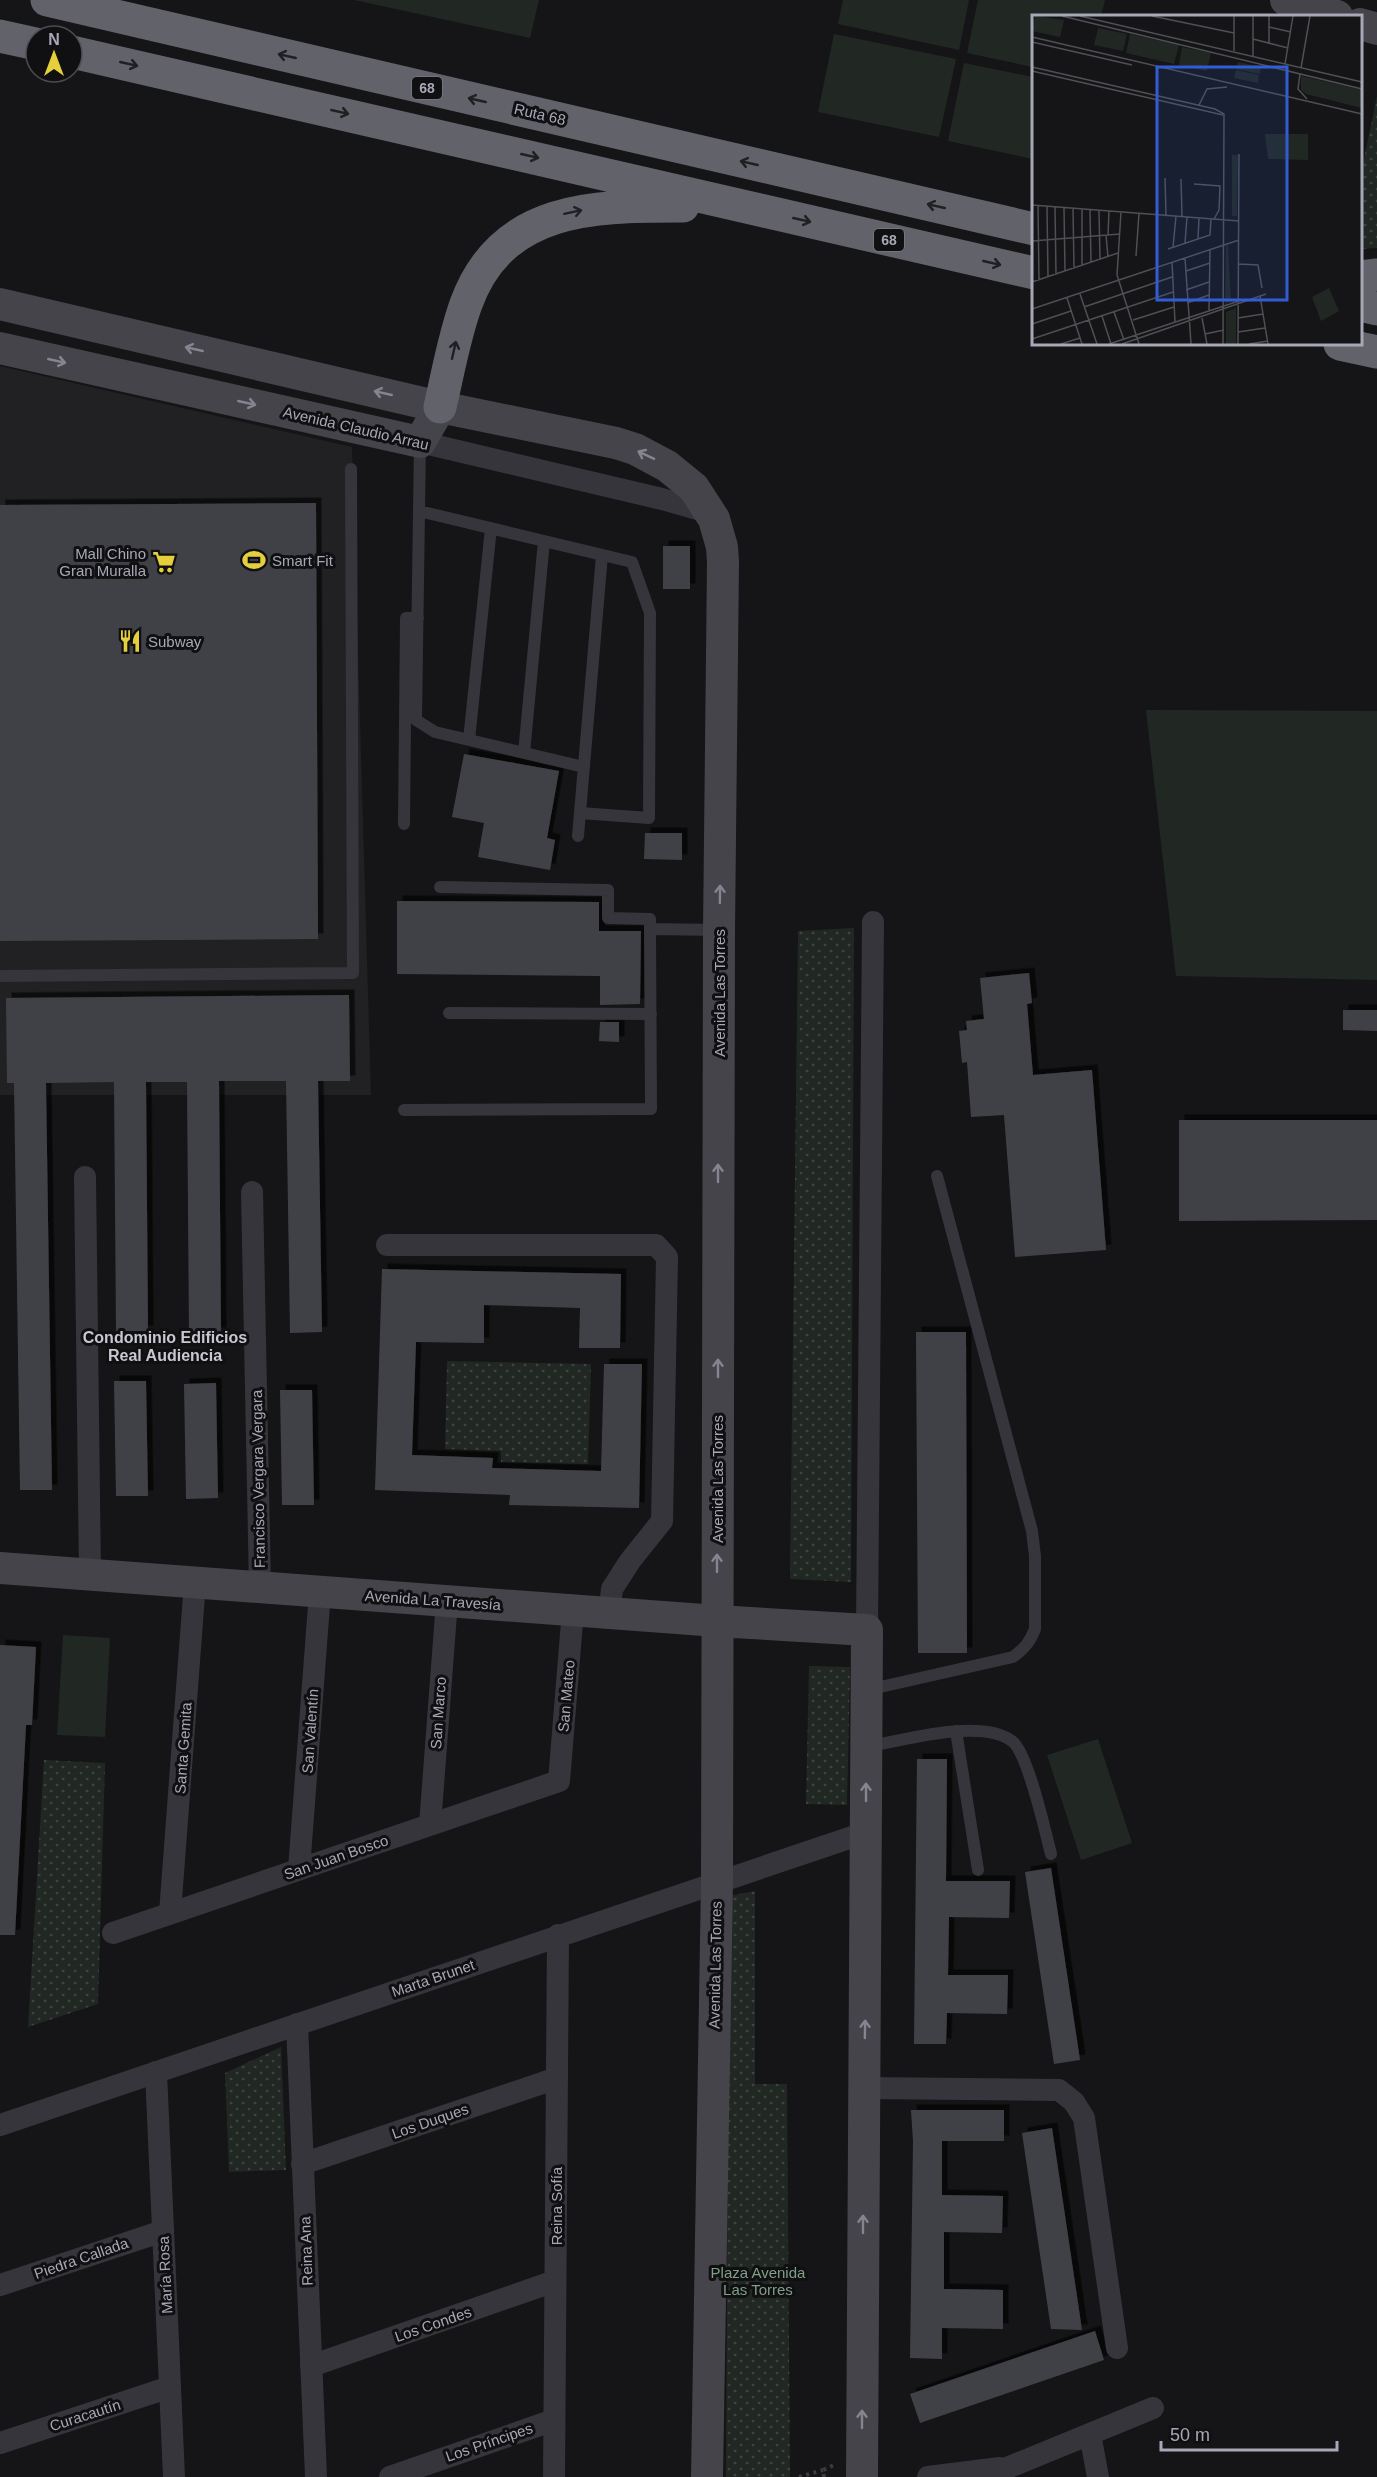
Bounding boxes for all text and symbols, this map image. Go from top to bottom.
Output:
inset map [1032,15,1362,345]
north arrow [24,24,84,84]
text: N [48,31,60,48]
one-way arrow [278,49,297,61]
one-way arrow [119,59,138,71]
road number: 68 [412,77,442,99]
one-way arrow [468,93,487,105]
street label: Ruta 68 [512,100,568,128]
one-way arrow [330,107,349,119]
one-way arrow [520,151,539,163]
one-way arrow [740,156,759,168]
one-way arrow [926,200,946,211]
one-way arrow [563,206,582,217]
one-way arrow [792,214,811,226]
road number: 68 [874,229,904,251]
one-way arrow [982,258,1001,270]
one-way arrow [448,340,460,359]
one-way arrow [184,343,204,354]
one-way arrow [47,355,66,367]
one-way arrow [374,387,393,399]
one-way arrow [238,398,257,410]
street label: Avenida Claudio Arrau [281,403,431,453]
one-way arrow [638,448,656,460]
place label: Mall Chino Gran Muralla [59,545,147,579]
sports icon: Smart Fit [241,547,267,573]
supermarket icon: Mall Chino Gran Muralla [151,549,177,575]
place label: Smart Fit [272,552,334,569]
restaurant icon: Subway [117,628,143,654]
place label: Subway [148,633,202,650]
one-way arrow [714,884,726,904]
street label: Avenida Las Torres [711,929,728,1057]
one-way arrow [712,1163,724,1183]
district label: Condominio Edificios Real Audiencia [83,1329,247,1364]
one-way arrow [712,1358,724,1378]
street label: Francisco Vergara Vergara [248,1389,268,1568]
street label: Avenida Las Torres [709,1415,726,1543]
one-way arrow [711,1553,723,1573]
street label: Avenida La Travesía [364,1587,502,1613]
street label: San Mateo [554,1659,578,1733]
street label: San Marco [427,1676,449,1750]
street label: San Valentín [299,1688,321,1774]
street label: Santa Gemita [171,1701,195,1794]
one-way arrow [861,1782,872,1802]
street label: San Juan Bosco [282,1831,390,1883]
street label: Avenida Las Torres [705,1901,725,2029]
street label: Marta Brunet [389,1956,478,2000]
one-way arrow [859,2019,871,2039]
street label: Los Duques [389,2100,471,2142]
street label: Reina Sofía [548,2166,565,2245]
one-way arrow [858,2214,869,2234]
street label: Reina Ana [296,2215,316,2286]
street label: Piedra Callada [32,2234,131,2282]
street label: María Rosa [154,2235,176,2314]
park label: Plaza Avenida Las Torres [711,2264,806,2298]
street label: Los Condes [392,2303,474,2345]
street label: Curacautín [47,2396,123,2434]
one-way arrow [856,2409,868,2429]
scale bar [1161,2414,1336,2452]
street label: Los Príncipes [443,2419,535,2465]
text: 50 m [1170,2425,1210,2445]

